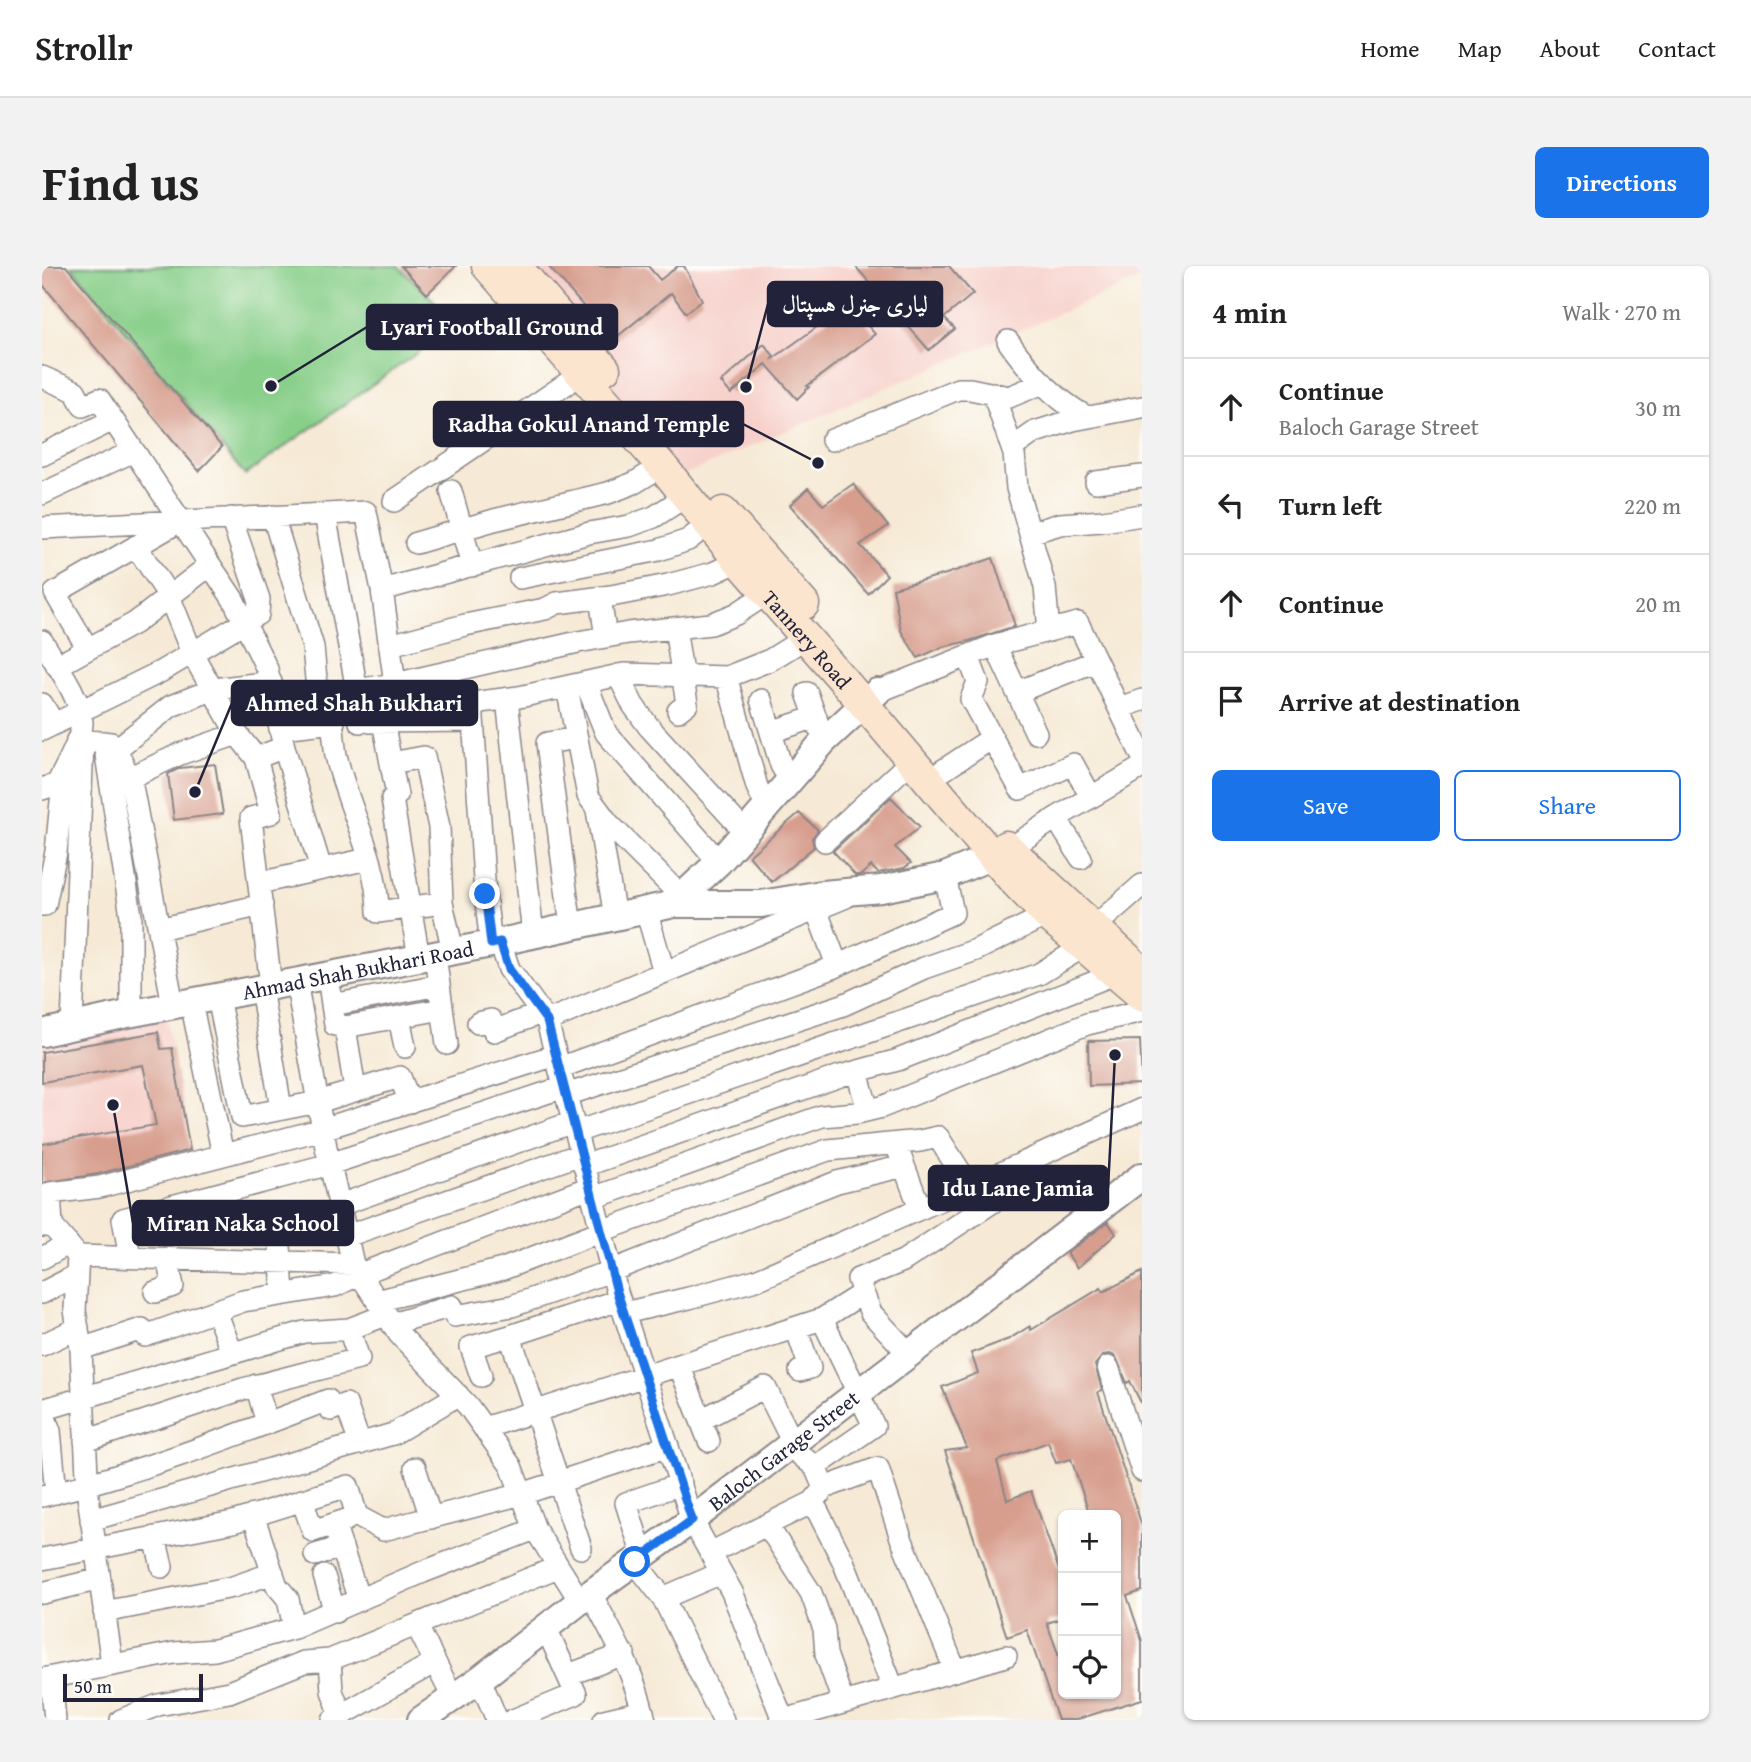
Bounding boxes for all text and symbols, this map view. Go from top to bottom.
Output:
text: Strollr [35,24,133,72]
text: Home [1361,31,1420,66]
text: Map [1458,31,1502,66]
text: About [1540,31,1600,66]
text: Contact [1638,31,1716,66]
text: Find us [42,146,200,218]
button: Directions [1535,147,1709,218]
callout: لیاری جنرل ہسپتال [768,282,942,326]
text: لیاری جنرل ہسپتال [782,287,928,321]
text: 4 min [1212,290,1287,334]
text: Walk · 270 m [1562,295,1681,328]
callout: Lyari Football Ground [367,305,617,349]
text: Lyari Football Ground [381,310,604,343]
text: Continue [1279,371,1384,410]
icon: ahead [1212,388,1250,426]
text: 30 m [1635,391,1681,424]
callout: Radha Gokul Anand Temple [434,402,743,446]
text: Radha Gokul Anand Temple [448,407,730,440]
text: Baloch Garage Street [1279,410,1479,443]
icon: left [1212,486,1250,524]
text: Turn left [1279,486,1382,525]
text: 220 m [1624,489,1681,522]
street label: Tannery Road [756,583,860,696]
icon: ahead [1212,584,1250,622]
text: Continue [1279,584,1384,623]
text: 20 m [1635,587,1681,620]
callout: Ahmed Shah Bukhari [232,681,477,725]
icon: arrive [1212,682,1250,720]
text: Arrive at destination [1279,682,1520,721]
text: Ahmed Shah Bukhari [245,686,463,719]
button: Save [1212,770,1440,841]
button: Share [1454,770,1681,841]
route end [469,878,500,909]
street label: Ahmad Shah Bukhari Road [240,932,477,1007]
callout: Idu Lane Jamia [929,1166,1108,1210]
text: Idu Lane Jamia [942,1171,1094,1204]
callout: Miran Naka School [133,1201,353,1245]
text: Miran Naka School [147,1206,339,1239]
street label: Baloch Garage Street [701,1382,866,1518]
map controls [1058,1510,1121,1699]
button: + [1058,1510,1121,1573]
route start [619,1546,650,1577]
button: − [1058,1573,1121,1636]
button: locate [1058,1636,1121,1699]
scale bar [63,1671,203,1703]
text: 50 m [74,1672,112,1700]

